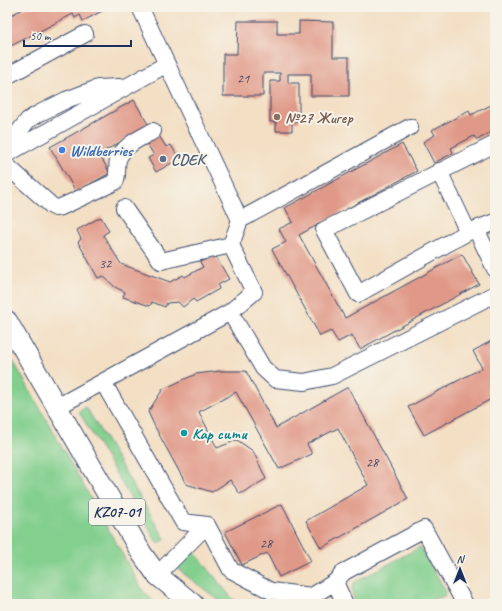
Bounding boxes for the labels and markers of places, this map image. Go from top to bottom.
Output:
place label: №27 Жигер [285,108,354,128]
marker: №27 Жигер [272,112,282,122]
place label: Wildberries [70,141,134,161]
marker: Wildberries [57,145,67,155]
place label: CDEK [171,150,208,170]
marker: CDEK [158,154,168,164]
place label: Кар сити [192,424,248,444]
marker: Кар сити [179,428,189,438]

